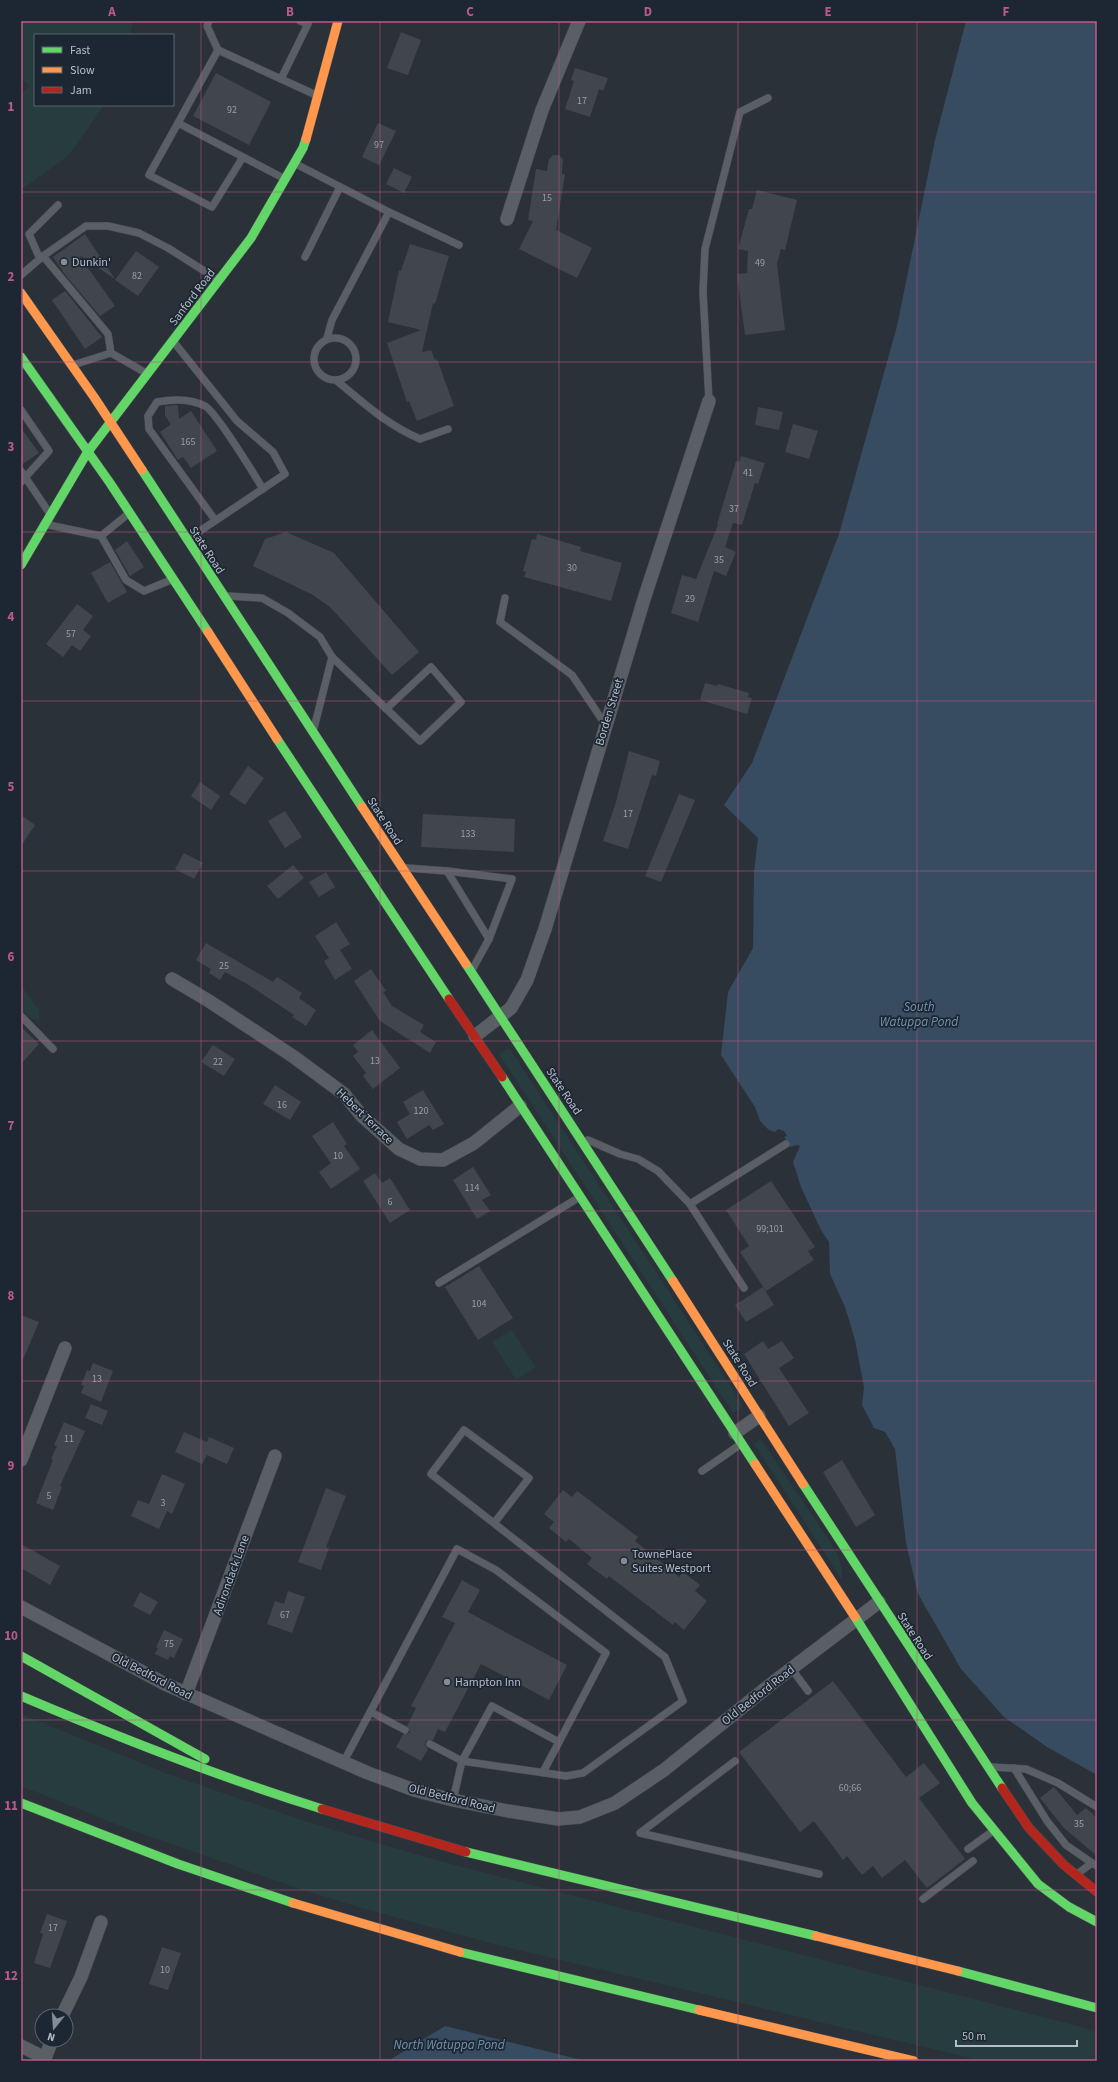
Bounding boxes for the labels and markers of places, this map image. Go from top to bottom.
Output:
place label: Dunkin' [72,254,111,271]
marker: Dunkin' [59,257,69,267]
place label: TownePlace Suites Westport [632,1546,711,1577]
marker: TownePlace Suites Westport [619,1556,629,1566]
place label: Hampton Inn [455,1674,521,1691]
marker: Hampton Inn [442,1677,452,1687]

